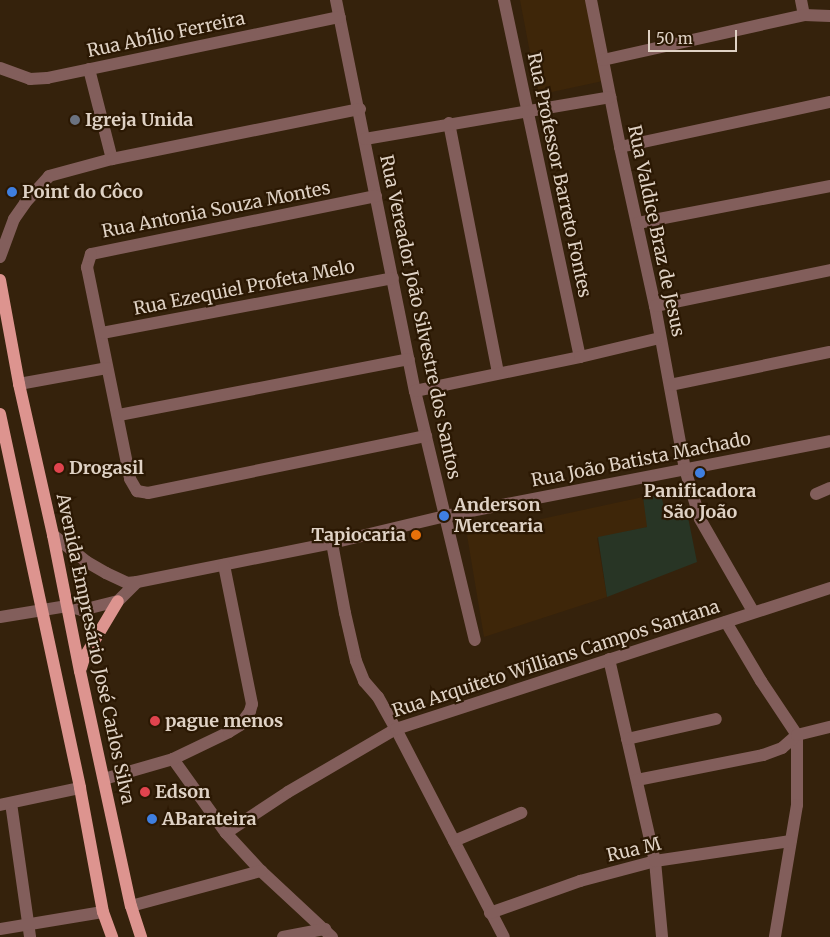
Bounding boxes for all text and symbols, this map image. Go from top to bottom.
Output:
street label: Rua Abílio Ferreira [85,8,247,62]
scale bar [650,20,739,52]
text: 50 m [656,29,693,48]
street label: Rua Professor Barreto Fontes [522,51,596,299]
place label: Igreja Unida [85,109,193,131]
marker: Igreja Unida [69,114,81,126]
street label: Rua Valdice Braz de Jesus [623,123,689,339]
street label: Rua Vereador João Silvestre dos Santos [375,153,465,481]
street label: Rua Antonia Souza Montes [100,177,332,243]
place label: Point do Côco [22,181,143,203]
marker: Point do Côco [6,186,18,198]
street label: Rua Ezequiel Profeta Melo [132,256,356,320]
street label: Rua João Batista Machado [529,428,753,492]
place label: Drogasil [69,457,144,479]
marker: Drogasil [53,462,65,474]
marker: Panificadora São João [694,467,706,479]
place label: Panificadora São João [644,481,756,524]
street label: Avenida Empresário José Carlos Silva [51,492,139,806]
place label: Anderson Mercearia [454,495,543,538]
marker: Anderson Mercearia [438,510,450,522]
place label: Tapiocaria [311,524,406,546]
marker: Tapiocaria [410,529,422,541]
street label: Rua Arquiteto Willians Campos Santana [390,596,722,722]
place label: pague menos [165,710,283,732]
marker: pague menos [149,715,161,727]
place label: Edson [155,781,210,803]
marker: Edson [139,786,151,798]
place label: ABarateira [162,808,257,830]
marker: ABarateira [146,813,158,825]
street label: Rua M [605,833,663,867]

